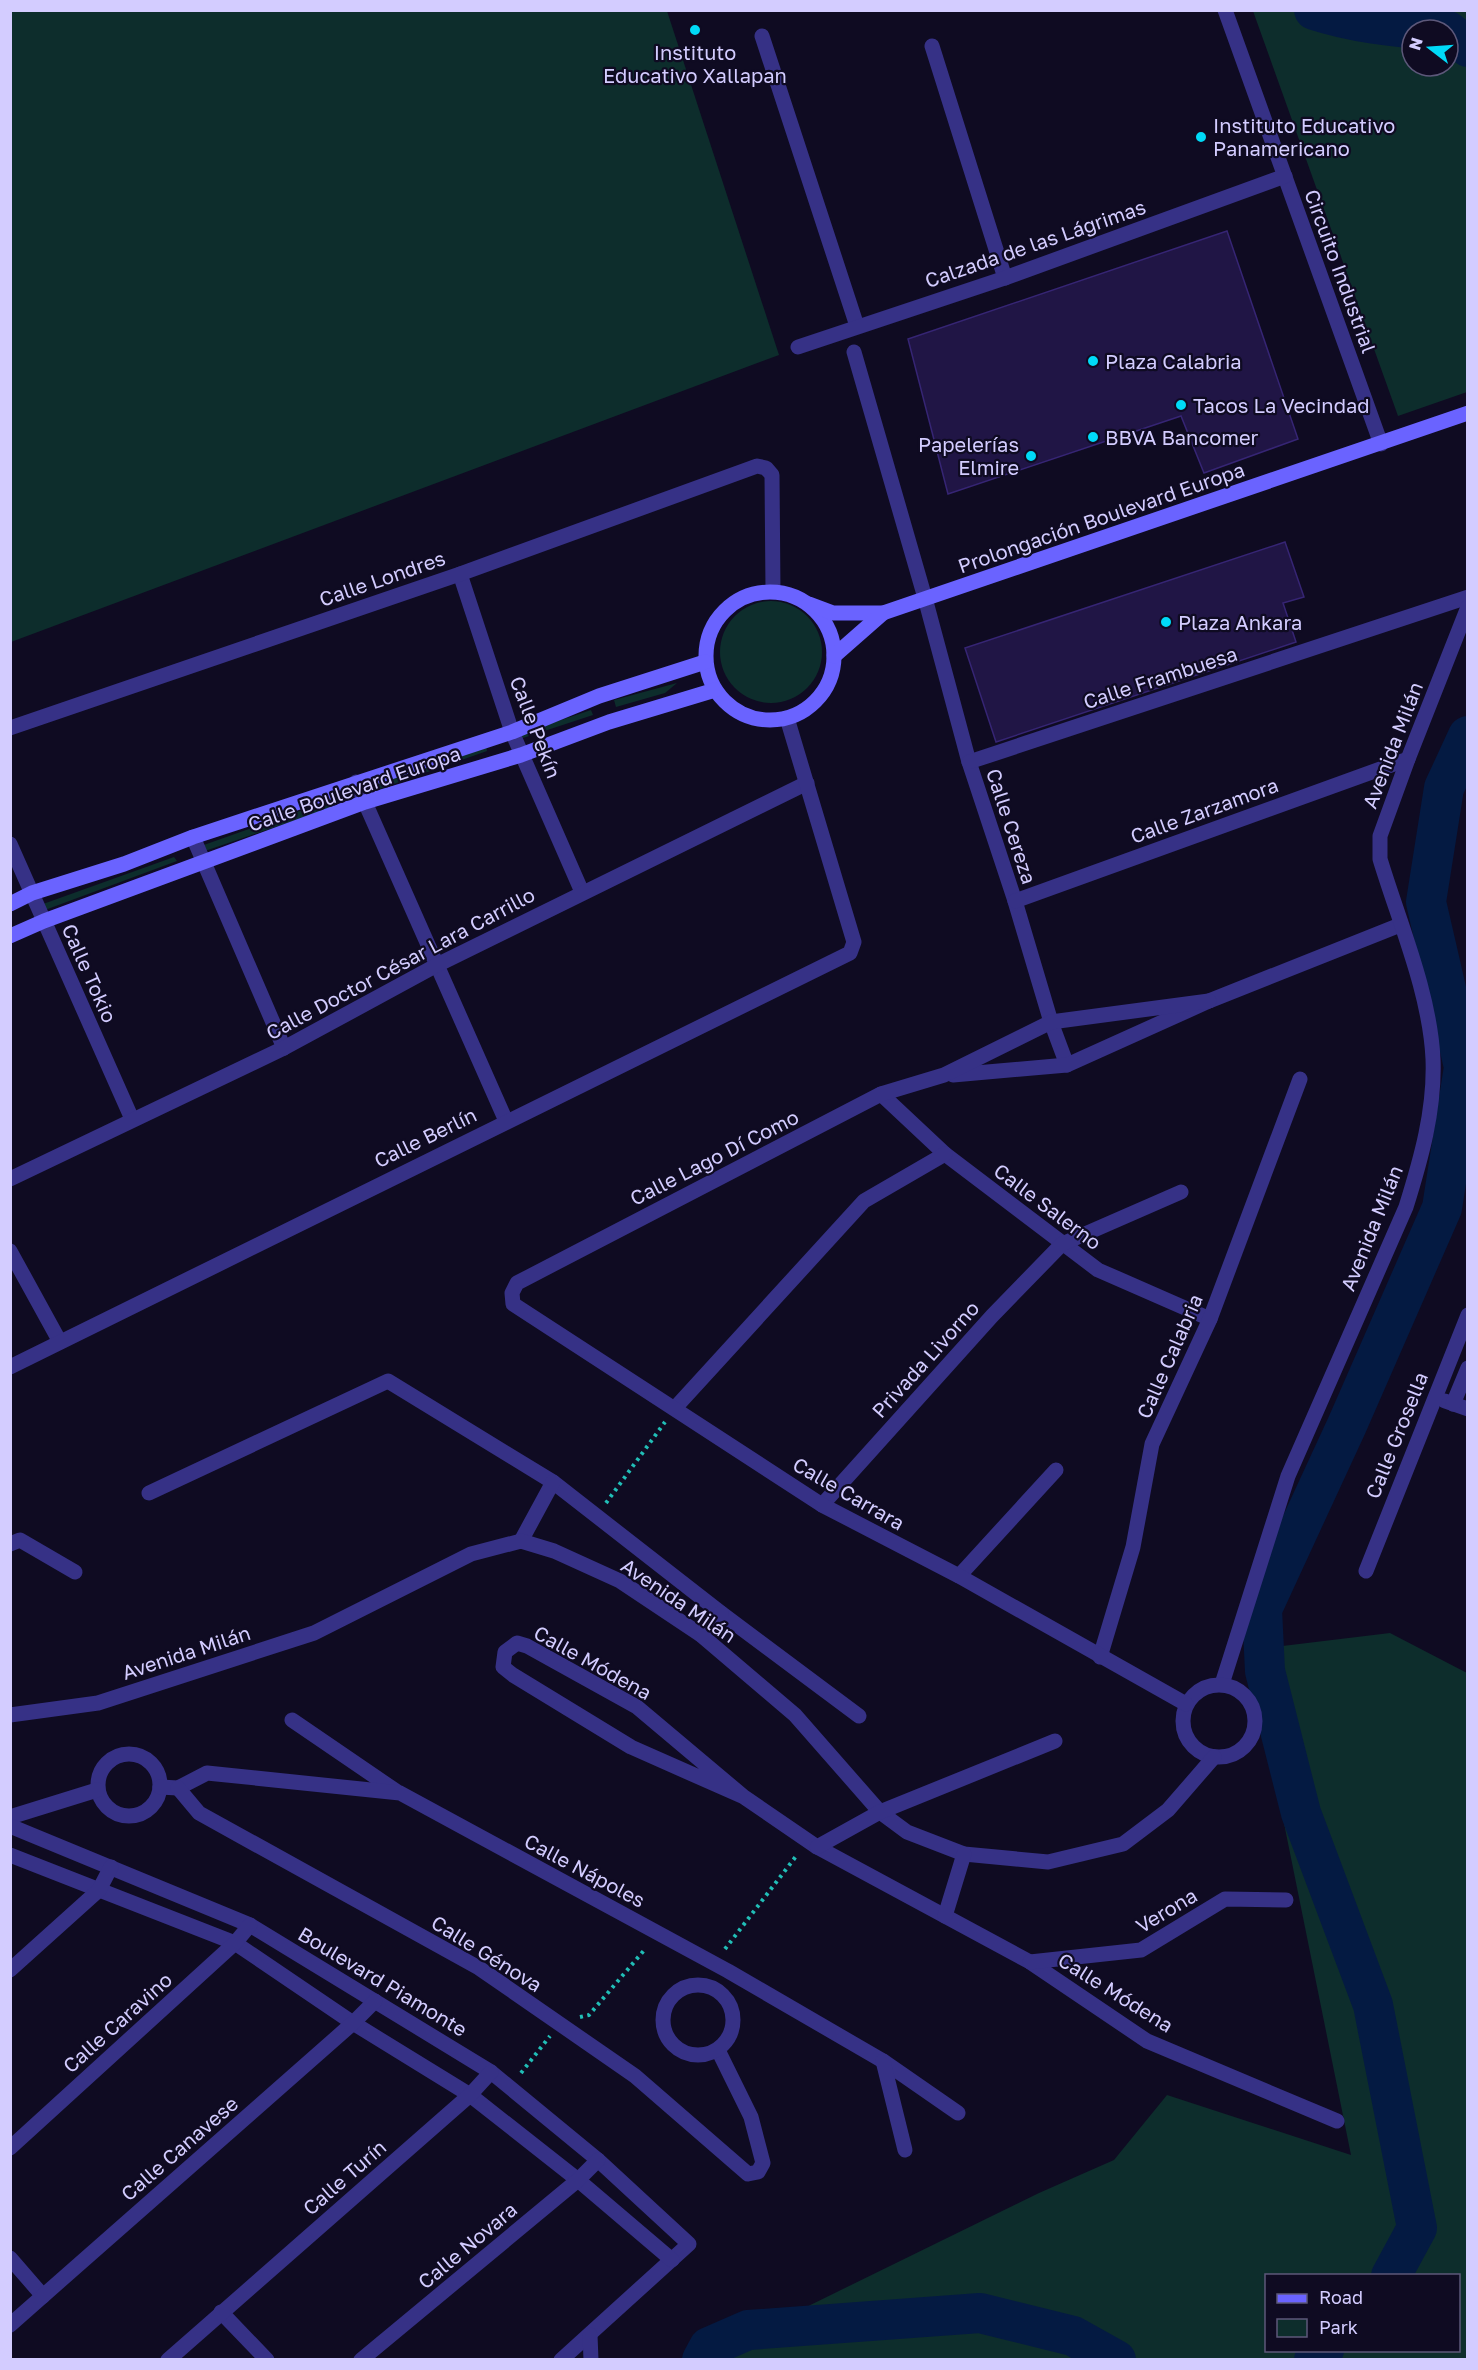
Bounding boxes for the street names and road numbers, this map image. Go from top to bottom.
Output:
street label: Circuito Industrial [1300,186,1382,356]
street label: Calzada de las Lágrimas [922,194,1148,292]
street label: Prolongación Boulevard Europa [955,457,1247,577]
street label: Calle Londres [316,545,448,611]
street label: Calle Frambuesa [1080,641,1240,713]
street label: Calle Pekín [506,672,566,782]
street label: Avenida Milán [1357,678,1427,812]
street label: Calle Boulevard Europa [245,740,463,836]
street label: Calle Cereza [982,765,1042,887]
street label: Calle Zarzamora [1127,772,1281,848]
street label: Calle Doctor César Lara Carrillo [261,882,539,1044]
street label: Calle Tokio [58,920,122,1026]
street label: Calle Berlín [370,1102,480,1172]
street label: Calle Lago Dí Como [626,1104,802,1210]
street label: Calle Salerno [990,1158,1106,1254]
street label: Avenida Milán [1335,1162,1407,1294]
street label: Calle Calabria [1131,1290,1207,1422]
street label: Privada Livorno [866,1296,984,1422]
street label: Calle Grosella [1360,1368,1432,1502]
street label: Calle Carrara [789,1451,909,1535]
street label: Avenida Milán [617,1553,741,1647]
street label: Avenida Milán [119,1620,253,1684]
street label: Calle Módena [530,1620,656,1704]
street label: Calle Nápoles [521,1828,649,1912]
street label: Verona [1131,1882,1201,1938]
street label: Calle Génova [427,1910,547,1996]
street label: Boulevard Piamonte [294,1921,472,2041]
street label: Calle Módena [1054,1947,1178,2037]
street label: Calle Caravino [58,1967,176,2077]
street label: Calle Canavese [116,2091,242,2205]
street label: Calle Turín [298,2134,390,2220]
street label: Calle Novara [413,2197,521,2293]

